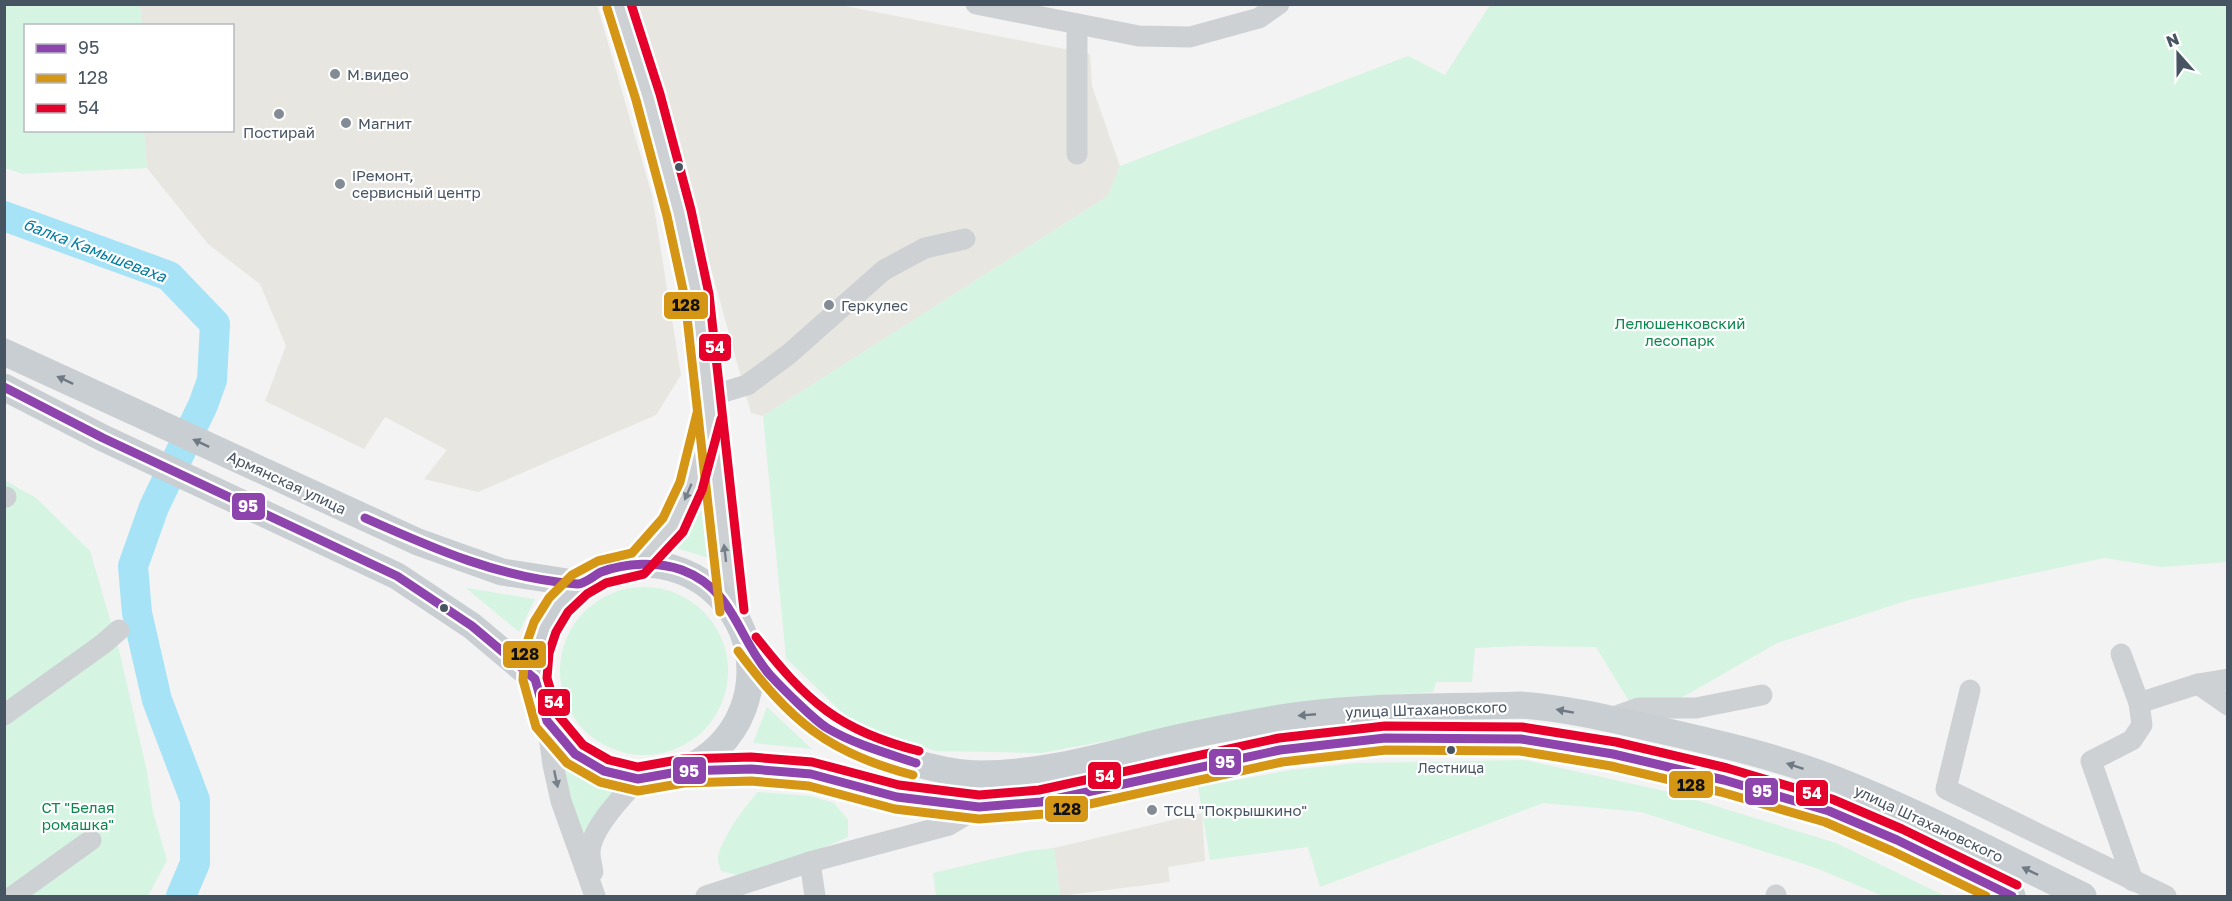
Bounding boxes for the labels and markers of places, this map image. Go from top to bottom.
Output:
place label: М.видео [347,65,409,83]
marker: М.видео [328,67,342,81]
marker: Постирай [272,107,286,121]
place label: Магнит [358,114,413,132]
marker: Магнит [339,116,353,130]
place label: Постирай [243,123,315,141]
unlabelled marker [673,161,685,173]
place label: iРемонт, сервисный центр [352,166,481,201]
marker: iРемонт, сервисный центр [333,177,347,191]
place label: Геркулес [841,296,908,314]
marker: Геркулес [822,298,836,312]
unlabelled marker [438,602,450,614]
marker: Лестница [1445,744,1457,756]
place label: Лестница [1418,759,1484,776]
place label: ТСЦ "Покрышкино" [1164,801,1307,819]
marker: ТСЦ "Покрышкино" [1145,803,1159,817]

